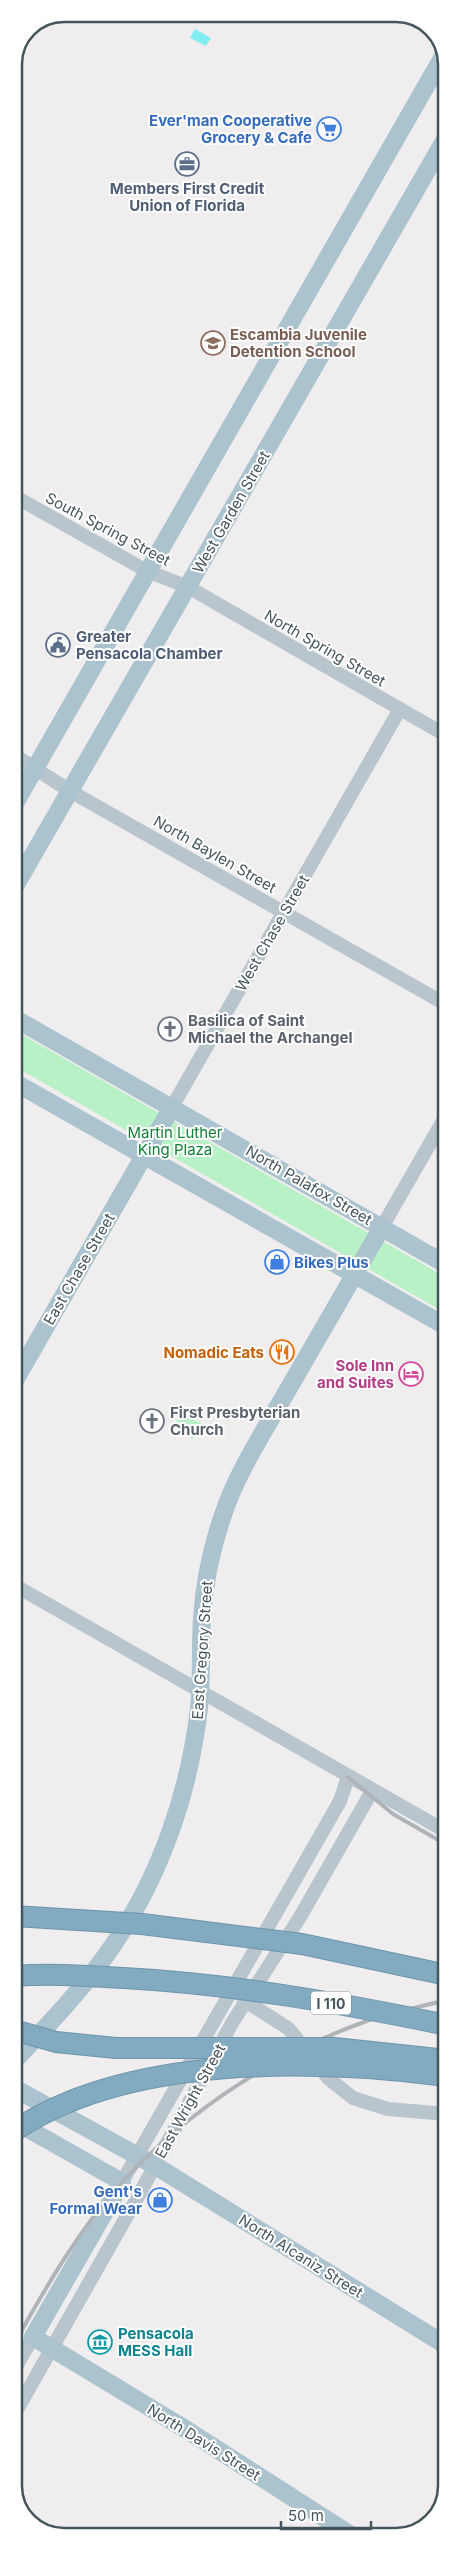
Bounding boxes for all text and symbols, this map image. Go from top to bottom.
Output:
place label: Ever'man Cooperative Grocery & Cafe [149,111,312,147]
supermarket icon: Ever'man Cooperative Grocery & Cafe [316,116,342,142]
office icon: Members First Credit Union of Florida [174,151,200,177]
place label: Members First Credit Union of Florida [110,179,265,215]
place label: Escambia Juvenile Detention School [230,325,367,361]
school or university icon: Escambia Juvenile Detention School [200,330,226,356]
street label: West Garden Street [188,447,274,577]
street label: South Spring Street [42,488,174,570]
street label: North Spring Street [261,605,389,691]
place label: Greater Pensacola Chamber [76,627,223,663]
public building icon: Greater Pensacola Chamber [45,632,71,658]
street label: North Baylen Street [150,811,280,897]
street label: West Chase Street [231,871,313,995]
place label: Basilica of Saint Michael the Archangel [188,1011,352,1047]
church icon: Basilica of Saint Michael the Archangel [157,1016,183,1042]
park label: Martin Luther King Plaza [128,1123,223,1159]
street label: North Palafox Street [242,1141,376,1229]
street label: East Chase Street [39,1210,119,1328]
shop icon: Bikes Plus [264,1249,290,1275]
place label: Bikes Plus [294,1253,369,1272]
restaurant icon: Nomadic Eats [269,1339,295,1365]
place label: Nomadic Eats [163,1343,264,1362]
place label: Sole Inn and Suites [317,1356,394,1392]
hotel icon: Sole Inn and Suites [398,1361,424,1387]
place label: First Presbyterian Church [170,1403,300,1439]
church icon: First Presbyterian Church [139,1408,165,1434]
street label: East Gregory Street [188,1580,216,1720]
road number: I 110 [311,1992,351,2015]
street label: East Wright Street [151,2040,229,2161]
place label: Gent's Formal Wear [49,2182,142,2218]
shop icon: Gent's Formal Wear [147,2187,173,2213]
street label: North Alcaniz Street [235,2210,367,2302]
place label: Pensacola MESS Hall [118,2324,194,2360]
museum icon: Pensacola MESS Hall [87,2329,113,2355]
street label: North Davis Street [144,2400,264,2484]
scale bar [281,2498,371,2530]
text: 50 m [288,2506,324,2525]

